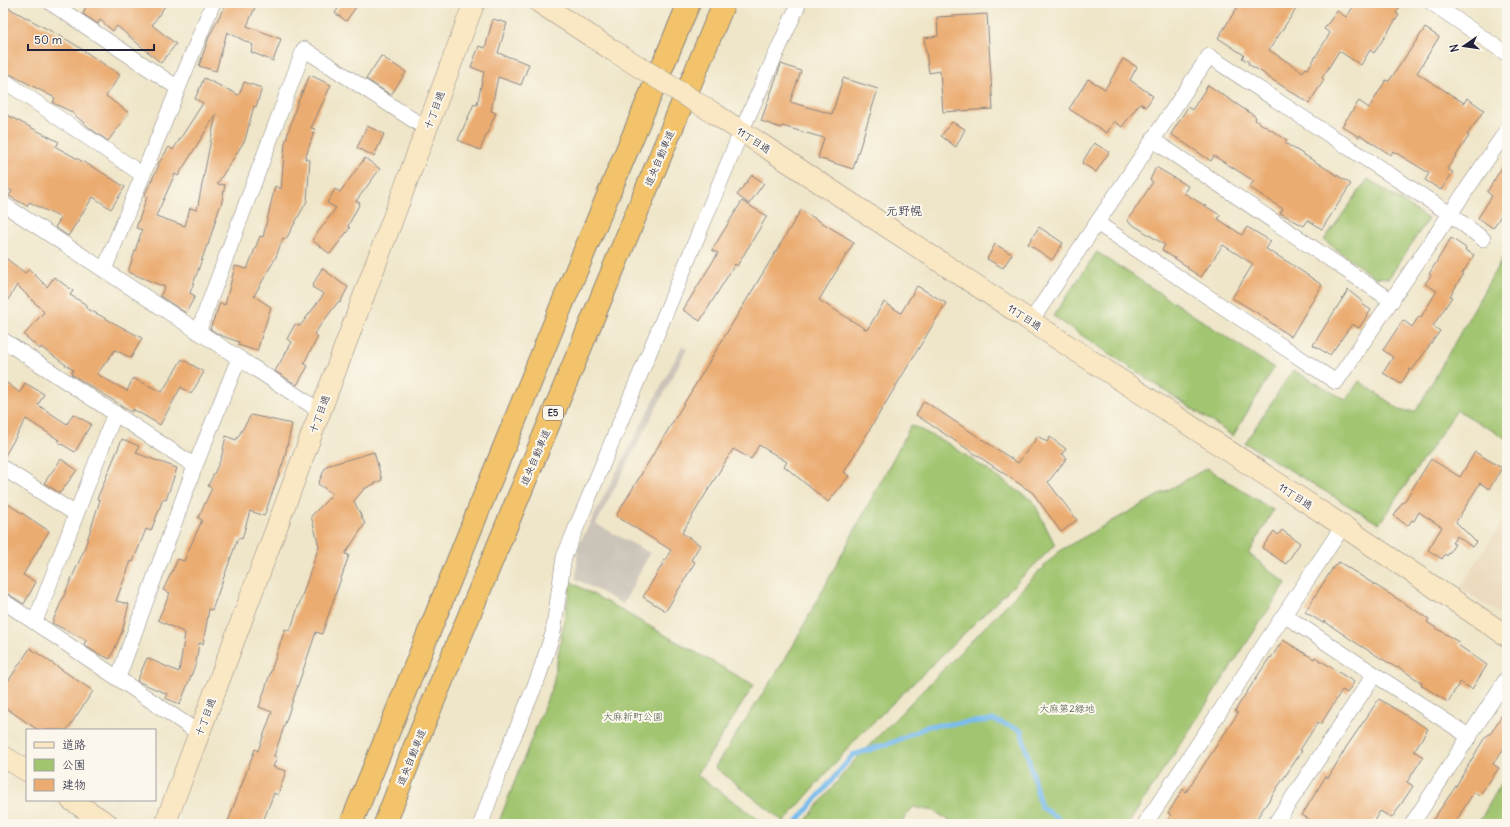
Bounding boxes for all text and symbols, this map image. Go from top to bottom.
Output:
scale bar [28,26,154,52]
north arrow [1444,26,1484,66]
text: 50 m [34,32,63,47]
text: N [1447,43,1462,54]
street label: 十丁目通 [421,89,448,131]
street label: 11丁目通 [734,125,773,156]
street label: 道央自動車道 [642,128,677,188]
district label: 元野幌 [886,203,922,218]
street label: 11丁目通 [1005,302,1044,333]
street label: 十丁目通 [306,393,333,435]
road number: E5 [543,406,563,420]
street label: 道央自動車道 [518,427,553,487]
street label: 11丁目通 [1276,481,1315,512]
street label: 十丁目通 [192,696,219,738]
park label: 大麻第2緑地 [1039,702,1095,715]
park label: 大麻新町公園 [603,710,663,723]
street label: 道央自動車道 [394,727,429,787]
legend [26,729,156,801]
text: 道路 [62,737,86,752]
text: 公園 [62,757,86,772]
text: 建物 [62,777,86,792]

